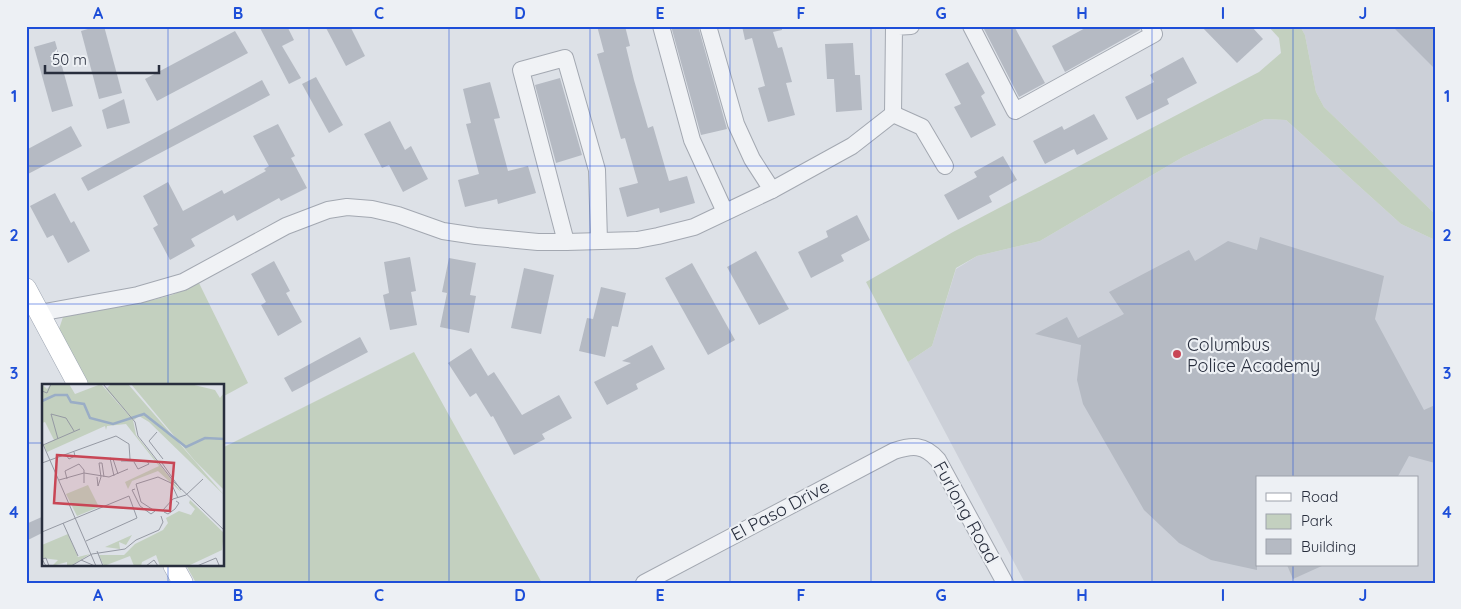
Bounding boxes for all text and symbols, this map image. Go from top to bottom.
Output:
text: A [93,3,104,23]
text: B [233,3,243,23]
text: C [374,3,384,23]
text: D [514,3,526,23]
text: E [655,3,665,23]
text: F [797,3,806,23]
text: G [935,3,947,23]
text: H [1076,3,1088,23]
text: I [1221,3,1225,23]
text: J [1359,3,1367,23]
scale bar [45,42,159,74]
text: 50 m [52,50,87,69]
text: 1 [11,86,17,106]
text: 1 [1444,86,1450,106]
text: 2 [9,225,19,245]
text: 2 [1442,225,1452,245]
place label: Columbus Police Academy [1187,333,1320,377]
marker: Columbus Police Academy [1171,348,1183,360]
text: 3 [10,363,18,383]
text: 3 [1443,363,1451,383]
inset map [42,384,225,566]
street label: Furlong Road [929,457,1003,567]
street label: El Paso Drive [727,474,833,546]
legend [1256,476,1418,566]
text: Road [1301,487,1338,506]
text: 4 [9,502,19,522]
text: 4 [1442,502,1452,522]
text: Park [1301,511,1333,530]
text: Building [1301,537,1356,556]
text: A [93,585,104,605]
text: B [233,585,243,605]
text: C [374,585,384,605]
text: D [514,585,526,605]
text: E [655,585,665,605]
text: F [797,585,806,605]
text: G [935,585,947,605]
text: H [1076,585,1088,605]
text: I [1221,585,1225,605]
text: J [1359,585,1367,605]

